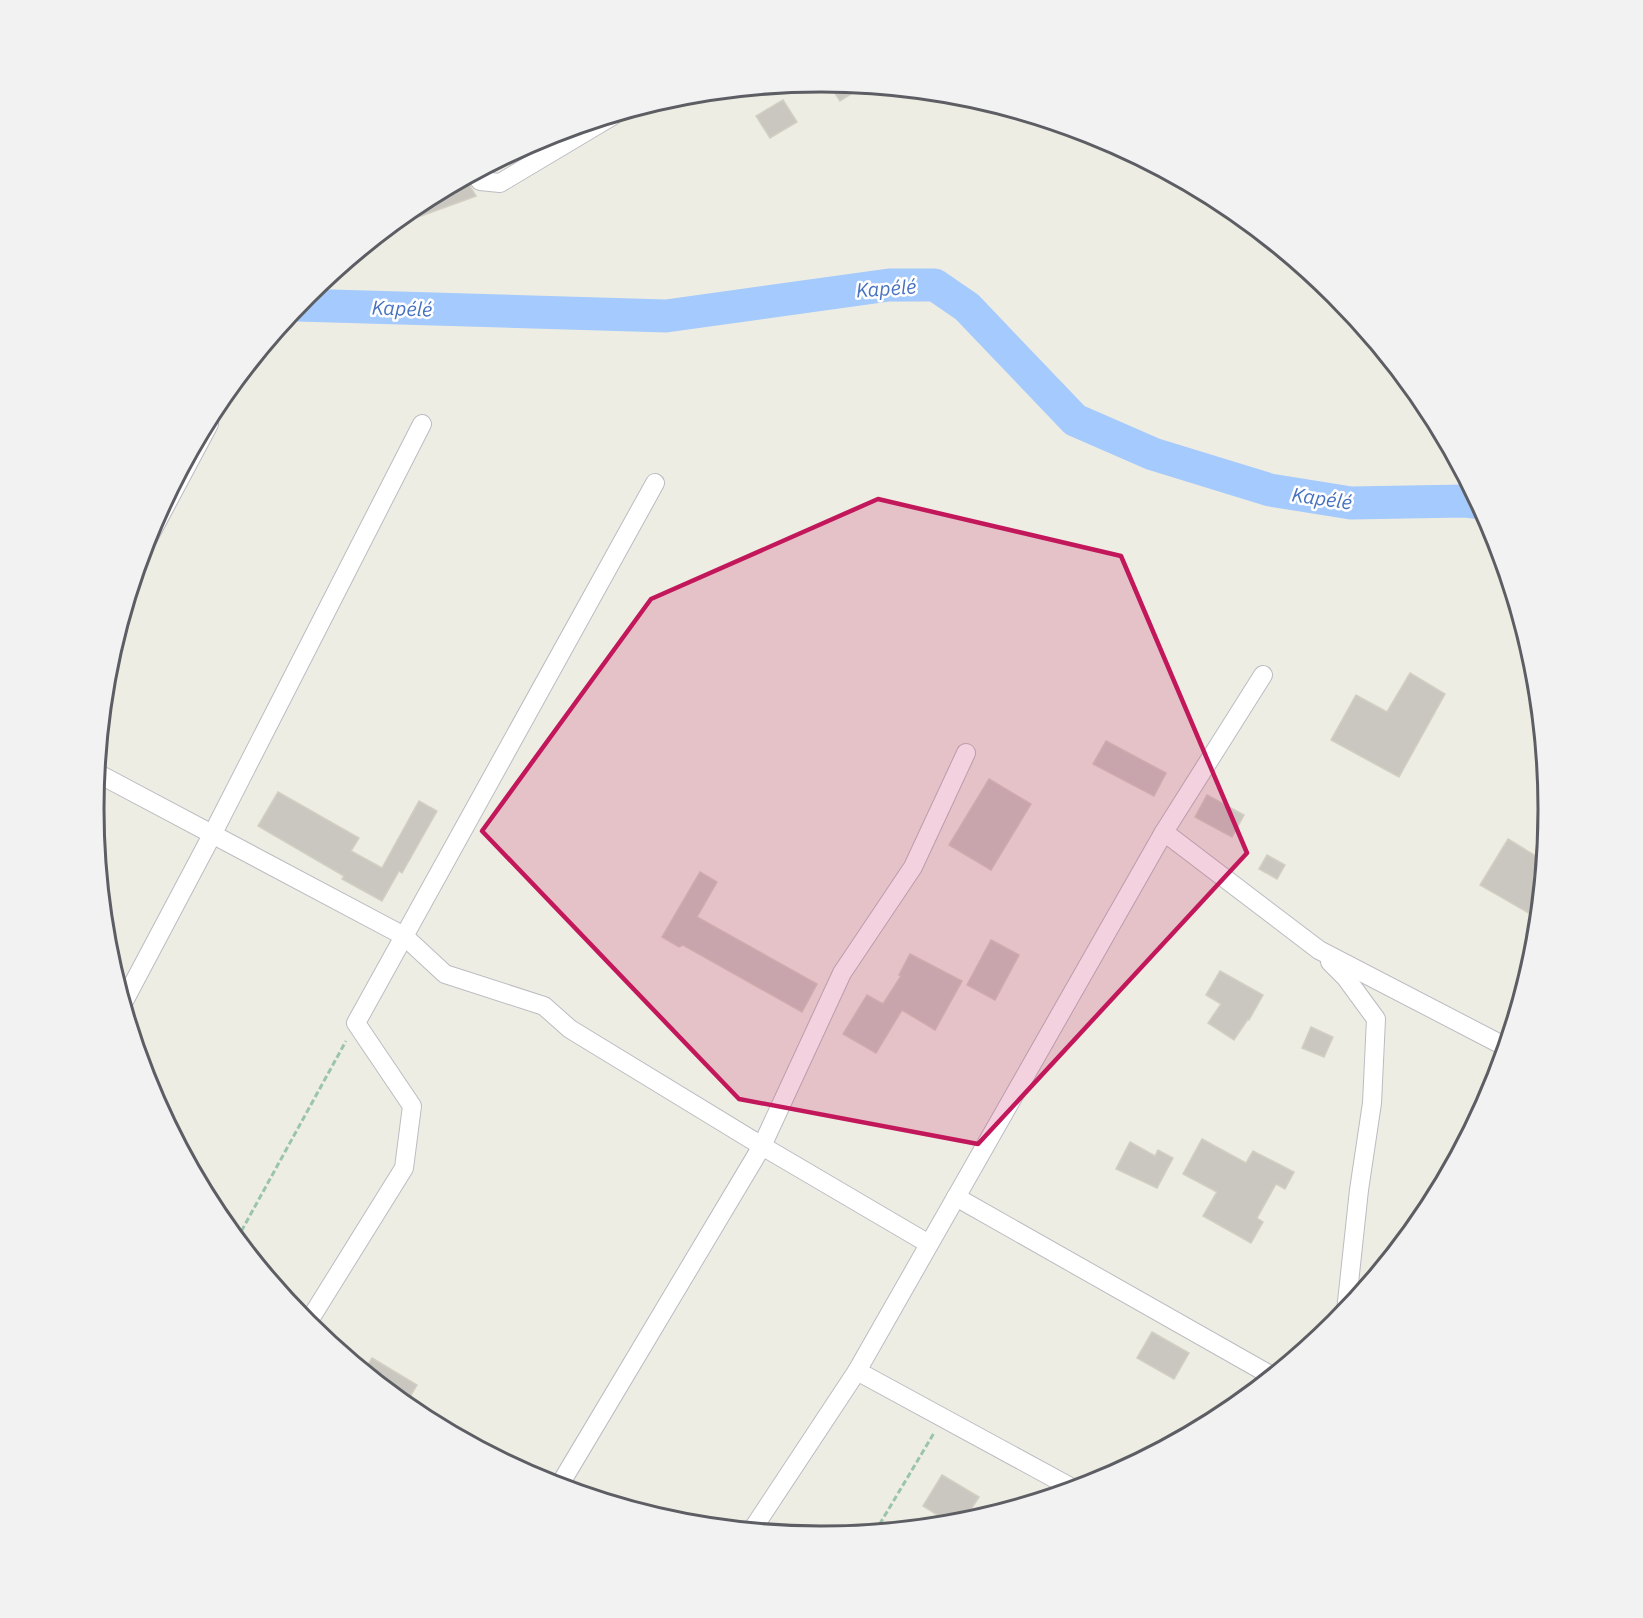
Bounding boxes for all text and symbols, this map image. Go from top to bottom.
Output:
water label: Kapélé [855,272,917,304]
water label: Kapélé [371,293,433,323]
water label: Kapélé [1290,480,1354,516]

